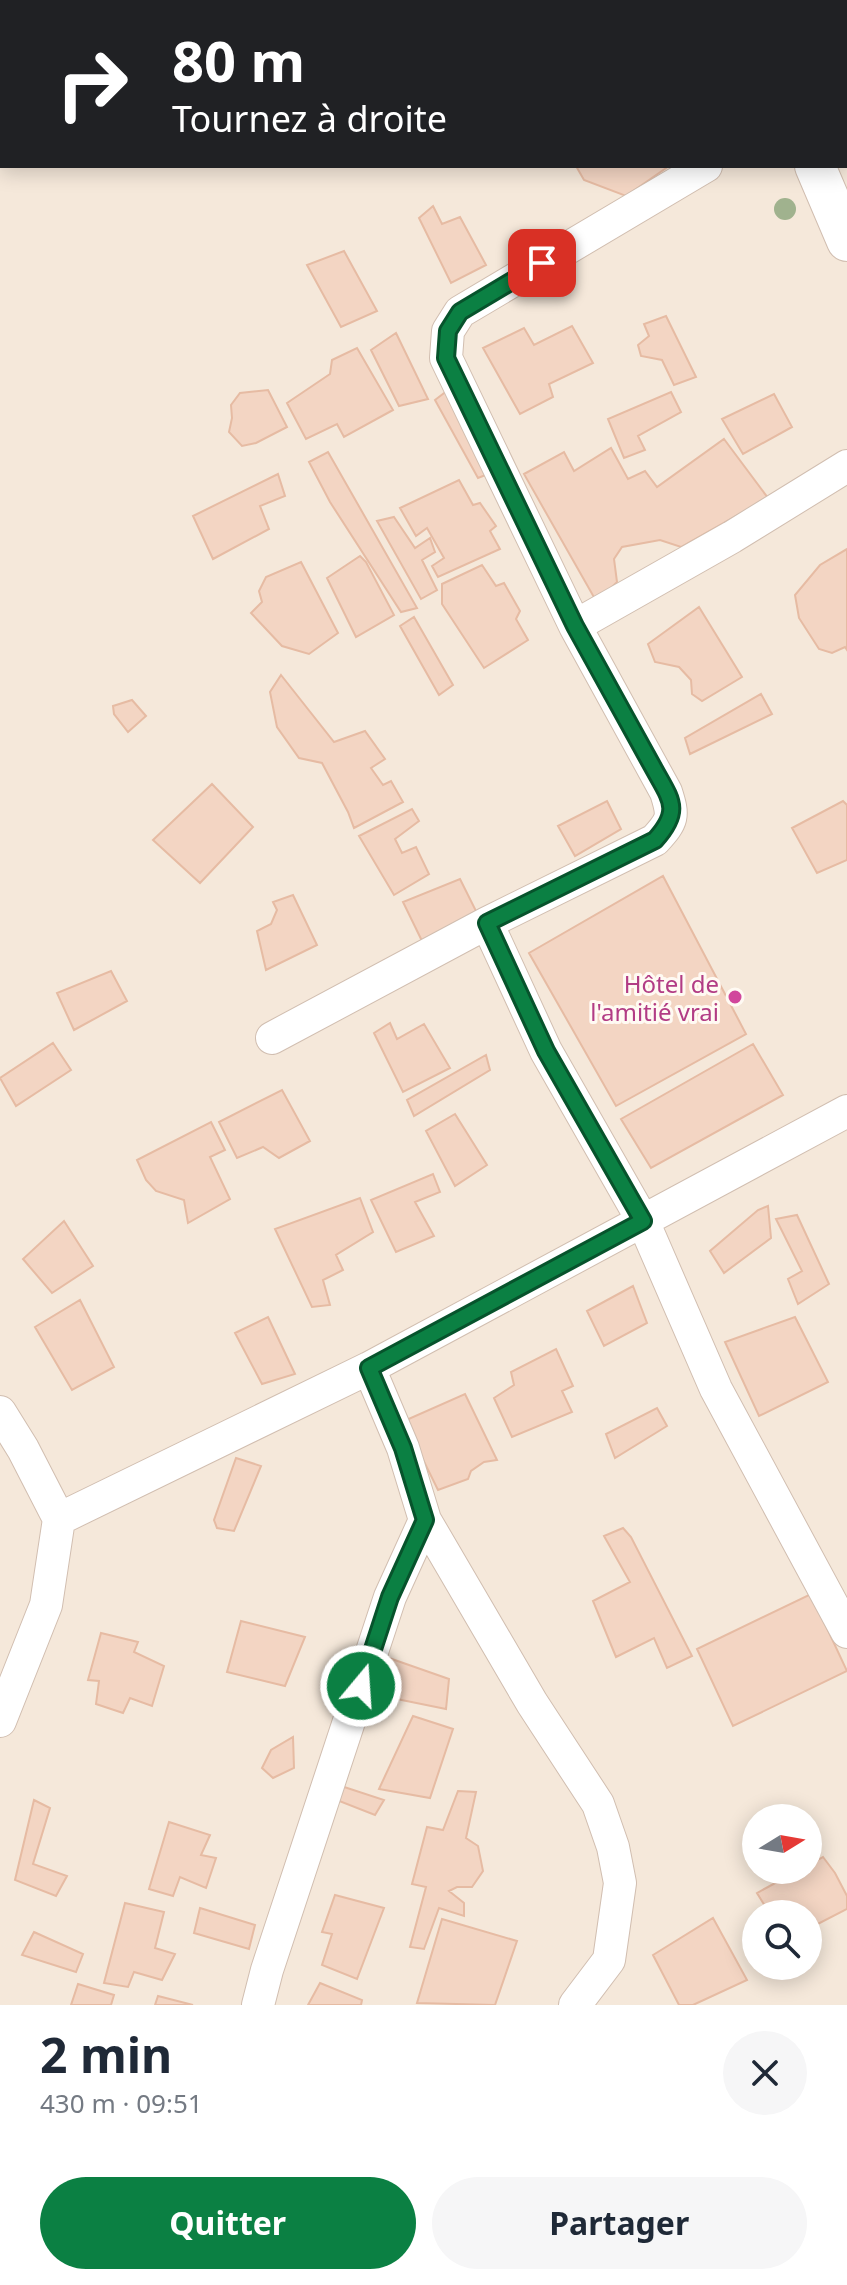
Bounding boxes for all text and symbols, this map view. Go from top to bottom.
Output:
text: 80 m [172,22,305,98]
icon: right [40,32,144,136]
text: Tournez à droite [172,94,447,143]
pin [508,229,576,297]
icon: arrive [520,241,564,285]
place label: Hôtel de l'amitié vrai [590,967,719,1028]
marker: Hôtel de l'amitié vrai [726,988,744,1006]
position arrow [319,1644,403,1728]
north arrow [742,1804,822,1884]
map controls [742,1804,822,1980]
button: search [742,1900,822,1980]
text: 2 min [40,2022,172,2087]
button: close [723,2031,807,2115]
text: 430 m · 09:51 [40,2085,203,2121]
button: Quitter [40,2177,416,2269]
button: Partager [432,2177,807,2269]

